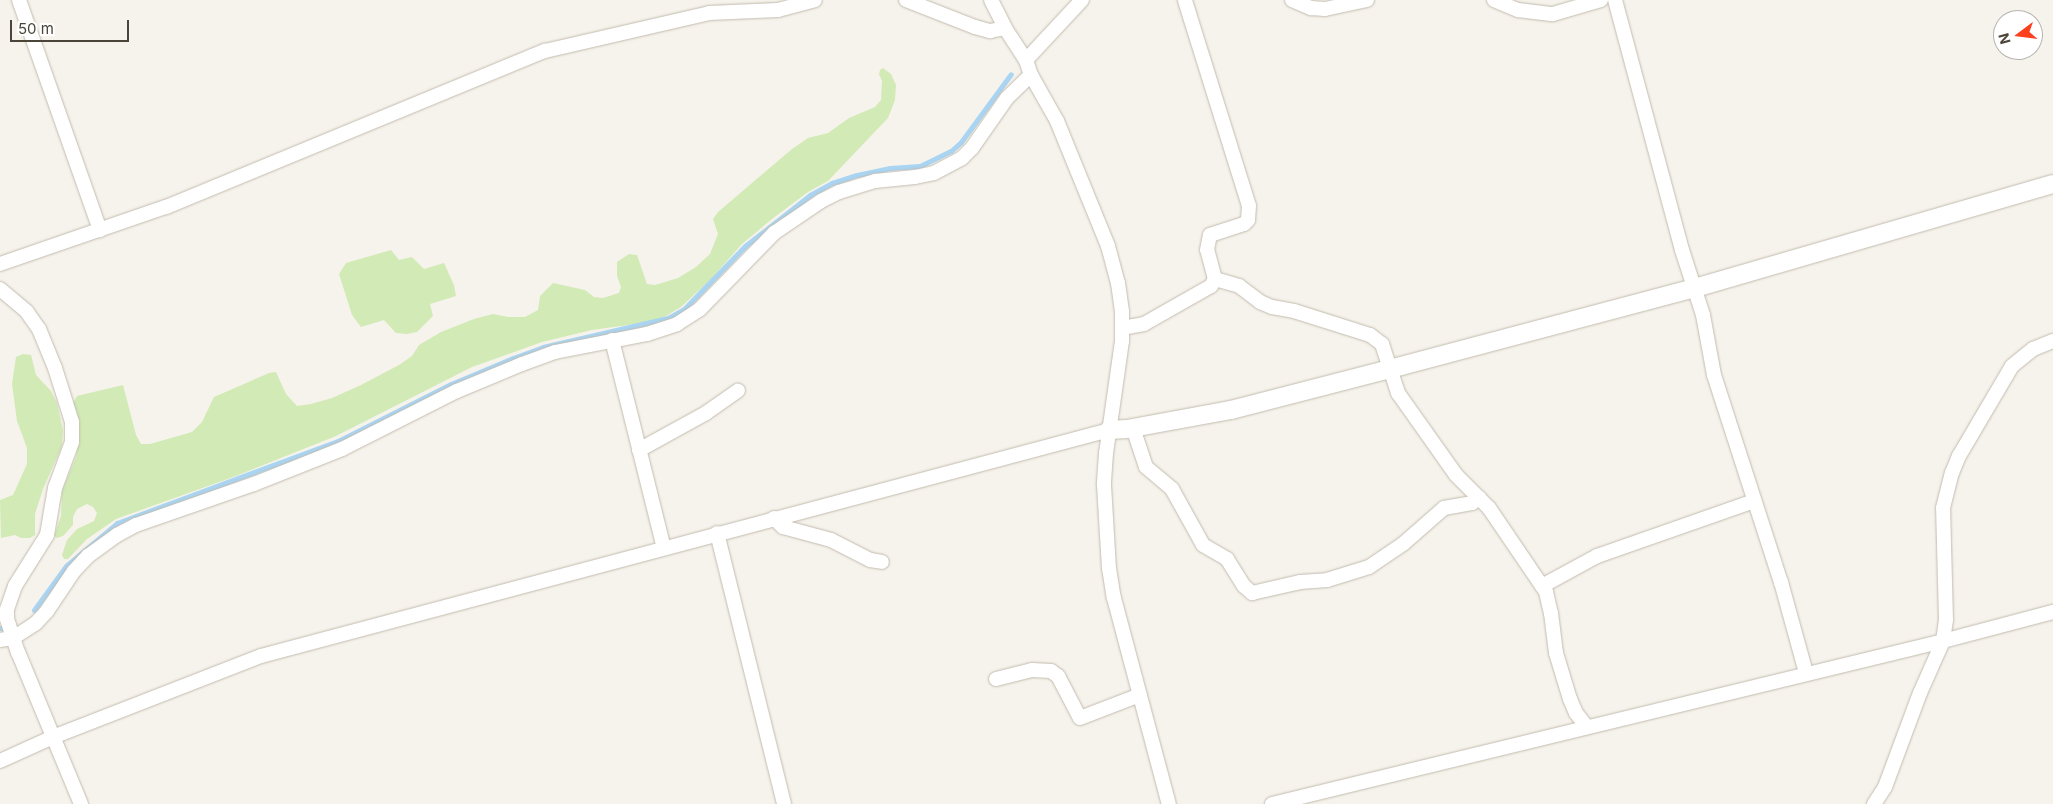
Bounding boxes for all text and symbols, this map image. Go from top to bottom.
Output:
scale bar [12,10,131,42]
north arrow [1993,10,2043,60]
text: 50 m [18,19,54,38]
text: N [1994,31,2014,46]

